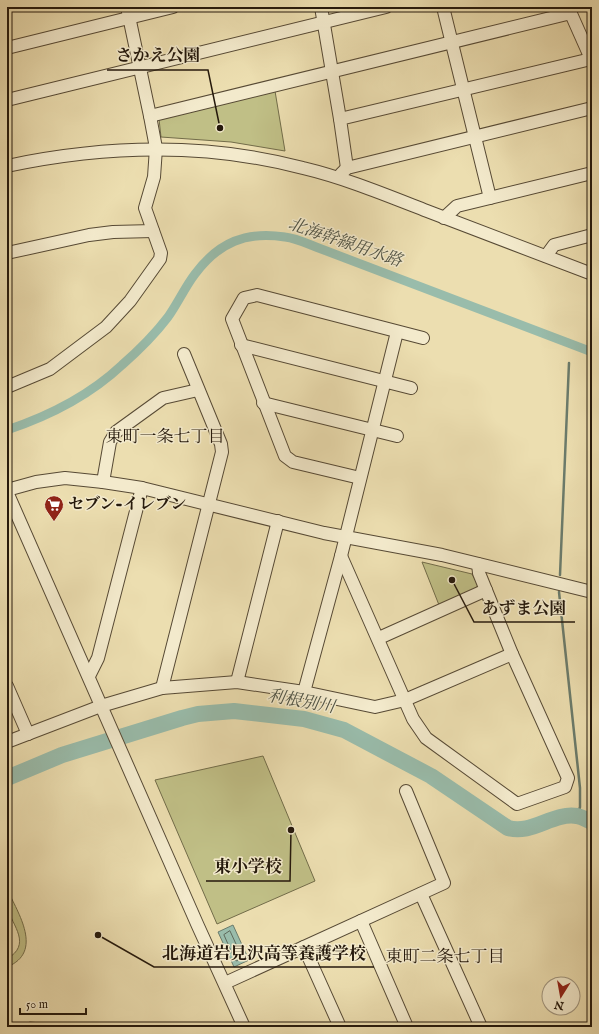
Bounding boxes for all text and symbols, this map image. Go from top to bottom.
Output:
callout: さかえ公園 [107,41,208,70]
text: さかえ公園 [116,46,201,67]
water label: 北海幹線用水路 [285,214,406,273]
district label: 東町一条七丁目 [106,427,225,448]
supermarket icon: セブン-イレブン [43,494,65,522]
place label: セブン-イレブン [68,495,186,515]
callout: あずま公園 [474,593,575,622]
text: あずま公園 [482,599,567,620]
water label: 利根別川 [266,686,338,719]
callout: 東小学校 [206,852,290,881]
text: 東小学校 [214,857,282,878]
callout: 北海道岩見沢高等養護学校 [154,938,374,967]
text: 北海道岩見沢高等養護学校 [162,944,366,965]
district label: 東町二条七丁目 [386,947,505,968]
north arrow [541,976,581,1016]
scale bar [20,990,86,1016]
text: 50 m [26,997,48,1012]
text: N [553,997,566,1013]

